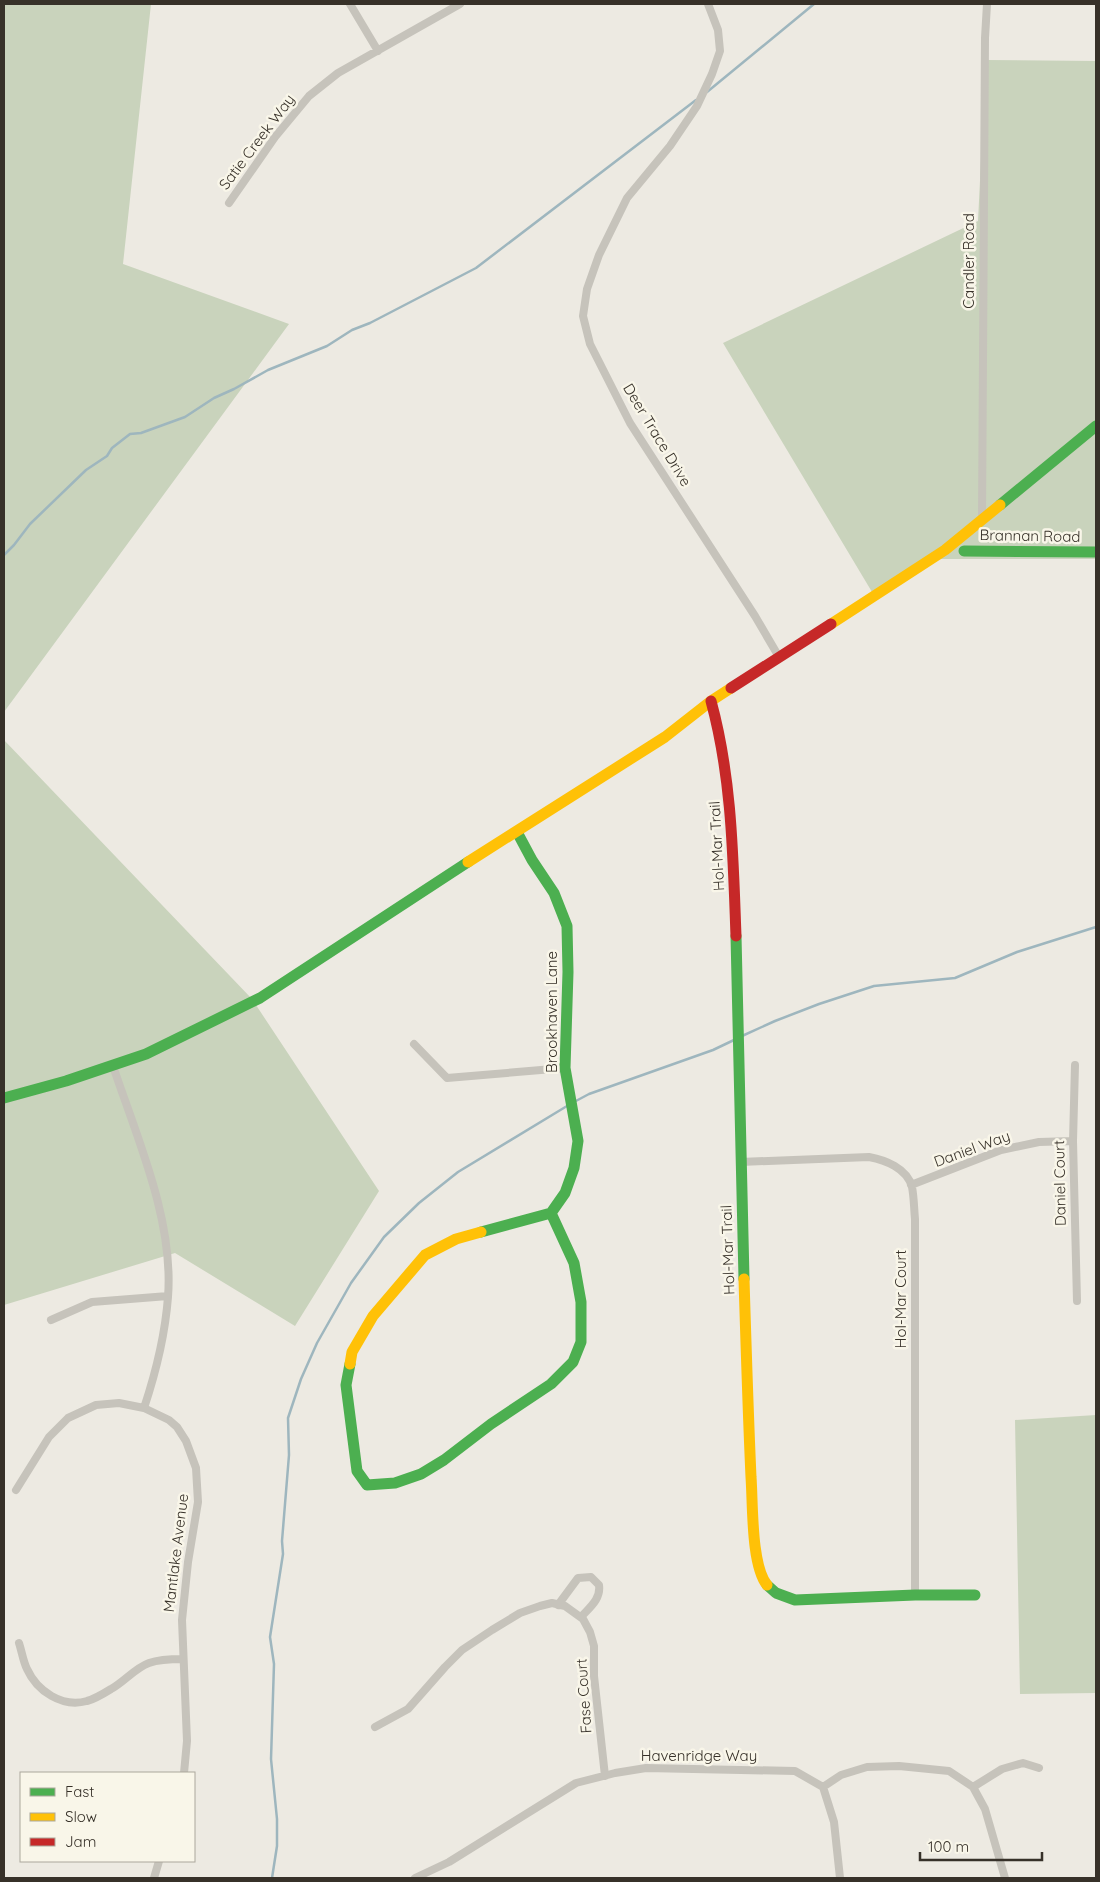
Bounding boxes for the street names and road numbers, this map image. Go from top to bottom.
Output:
street label: Satie Creek Way [215,90,299,193]
street label: Candler Road [959,213,978,309]
street label: Deer Trace Drive [619,380,696,490]
street label: Brannan Road [979,525,1081,546]
street label: Hol-Mar Trail [705,801,728,891]
street label: Brookhaven Lane [542,951,561,1073]
street label: Daniel Way [931,1126,1013,1171]
street label: Daniel Court [1049,1140,1070,1226]
street label: Hol-Mar Trail [716,1205,739,1295]
street label: Hol-Mar Court [891,1250,910,1348]
street label: Mantlake Avenue [159,1493,192,1613]
street label: Fase Court [571,1658,596,1734]
street label: Havenridge Way [641,1746,757,1765]

